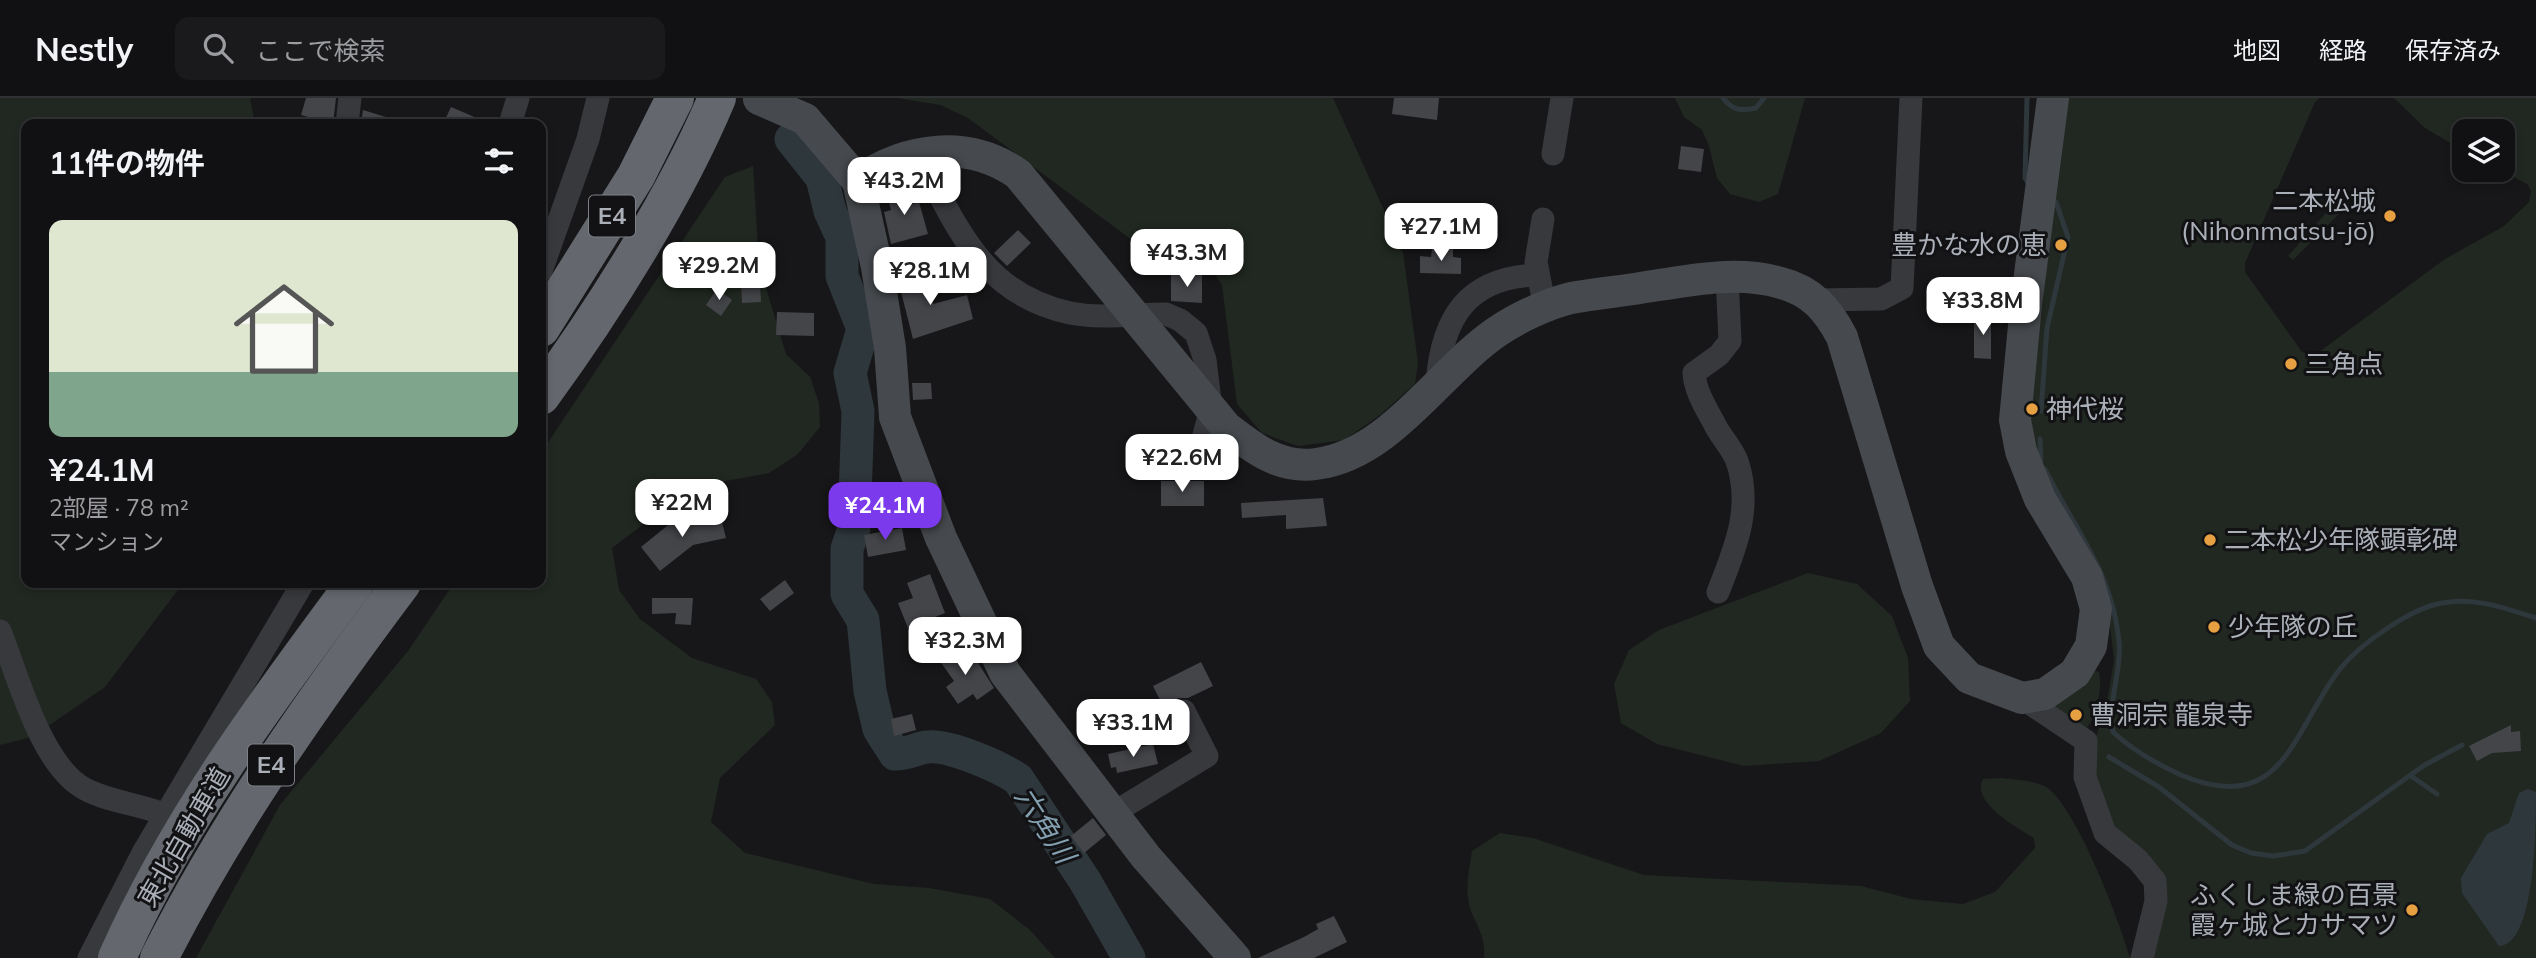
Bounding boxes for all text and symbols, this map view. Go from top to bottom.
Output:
search box [175,17,665,80]
text: Nestly [35,28,133,69]
icon: search [199,29,237,67]
text: ここで検索 [255,34,385,67]
text: 地図 [2233,35,2281,65]
text: 経路 [2319,35,2367,65]
text: 保存済み [2405,35,2501,65]
map controls [2452,119,2515,182]
button: layers [2452,119,2515,182]
icon: filters [480,142,518,180]
text: 11件の物件 [49,144,205,182]
pin: ¥43.2M [847,158,961,217]
text: ¥43.2M [864,165,944,194]
place label: 二本松城 (Nihonmatsu-jō) [2181,184,2376,247]
road number: E4 [589,196,635,236]
pin: ¥27.1M [1384,204,1498,263]
marker: 二本松城 (Nihonmatsu-jō) [2382,208,2398,224]
text: ¥27.1M [1401,211,1481,240]
place label: 豊かな水の恵 [1891,228,2047,261]
pin: ¥43.3M [1130,230,1244,289]
text: ¥43.3M [1147,237,1227,266]
marker: 豊かな水の恵 [2053,237,2069,253]
pin: ¥29.2M [662,242,776,302]
pin: ¥28.1M [873,248,987,307]
text: ¥29.2M [679,250,759,279]
text: ¥28.1M [890,255,970,284]
icon: home [221,266,347,392]
pin: ¥33.8M [1926,278,2040,337]
text: ¥33.8M [1943,285,2023,314]
place label: 三角点 [2305,347,2383,380]
marker: 三角点 [2283,356,2299,372]
place label: 神代桜 [2046,392,2124,425]
marker: 神代桜 [2024,401,2040,417]
pin: ¥22.6M [1125,434,1239,494]
text: ¥22.6M [1142,442,1222,471]
text: ¥24.1M [49,451,155,489]
pin: ¥22M [641,480,723,539]
pin: ¥24.1M [828,482,942,542]
text: ¥22M [651,487,713,516]
text: ¥24.1M [845,490,925,519]
text: 2部屋 · 78 m² [49,493,189,522]
place label: 二本松少年隊顕彰碑 [2224,523,2458,556]
text: マンション [49,527,164,556]
marker: 二本松少年隊顕彰碑 [2202,532,2218,548]
place label: 少年隊の丘 [2228,610,2358,643]
pin: ¥32.3M [908,618,1022,677]
marker: 少年隊の丘 [2206,619,2222,635]
text: ¥32.3M [925,625,1005,654]
place label: 曹洞宗 龍泉寺 [2090,698,2253,731]
pin: ¥33.1M [1076,700,1190,759]
text: ¥33.1M [1093,707,1173,736]
marker: 曹洞宗 龍泉寺 [2068,707,2084,723]
road number: E4 [248,744,294,786]
street label: 東北自動車道 [130,761,237,913]
water label: 六角川 [1008,780,1085,872]
place label: ふくしま緑の百景 霞ヶ城とカサマツ [2190,878,2398,941]
marker: ふくしま緑の百景 霞ヶ城とカサマツ [2404,902,2420,918]

